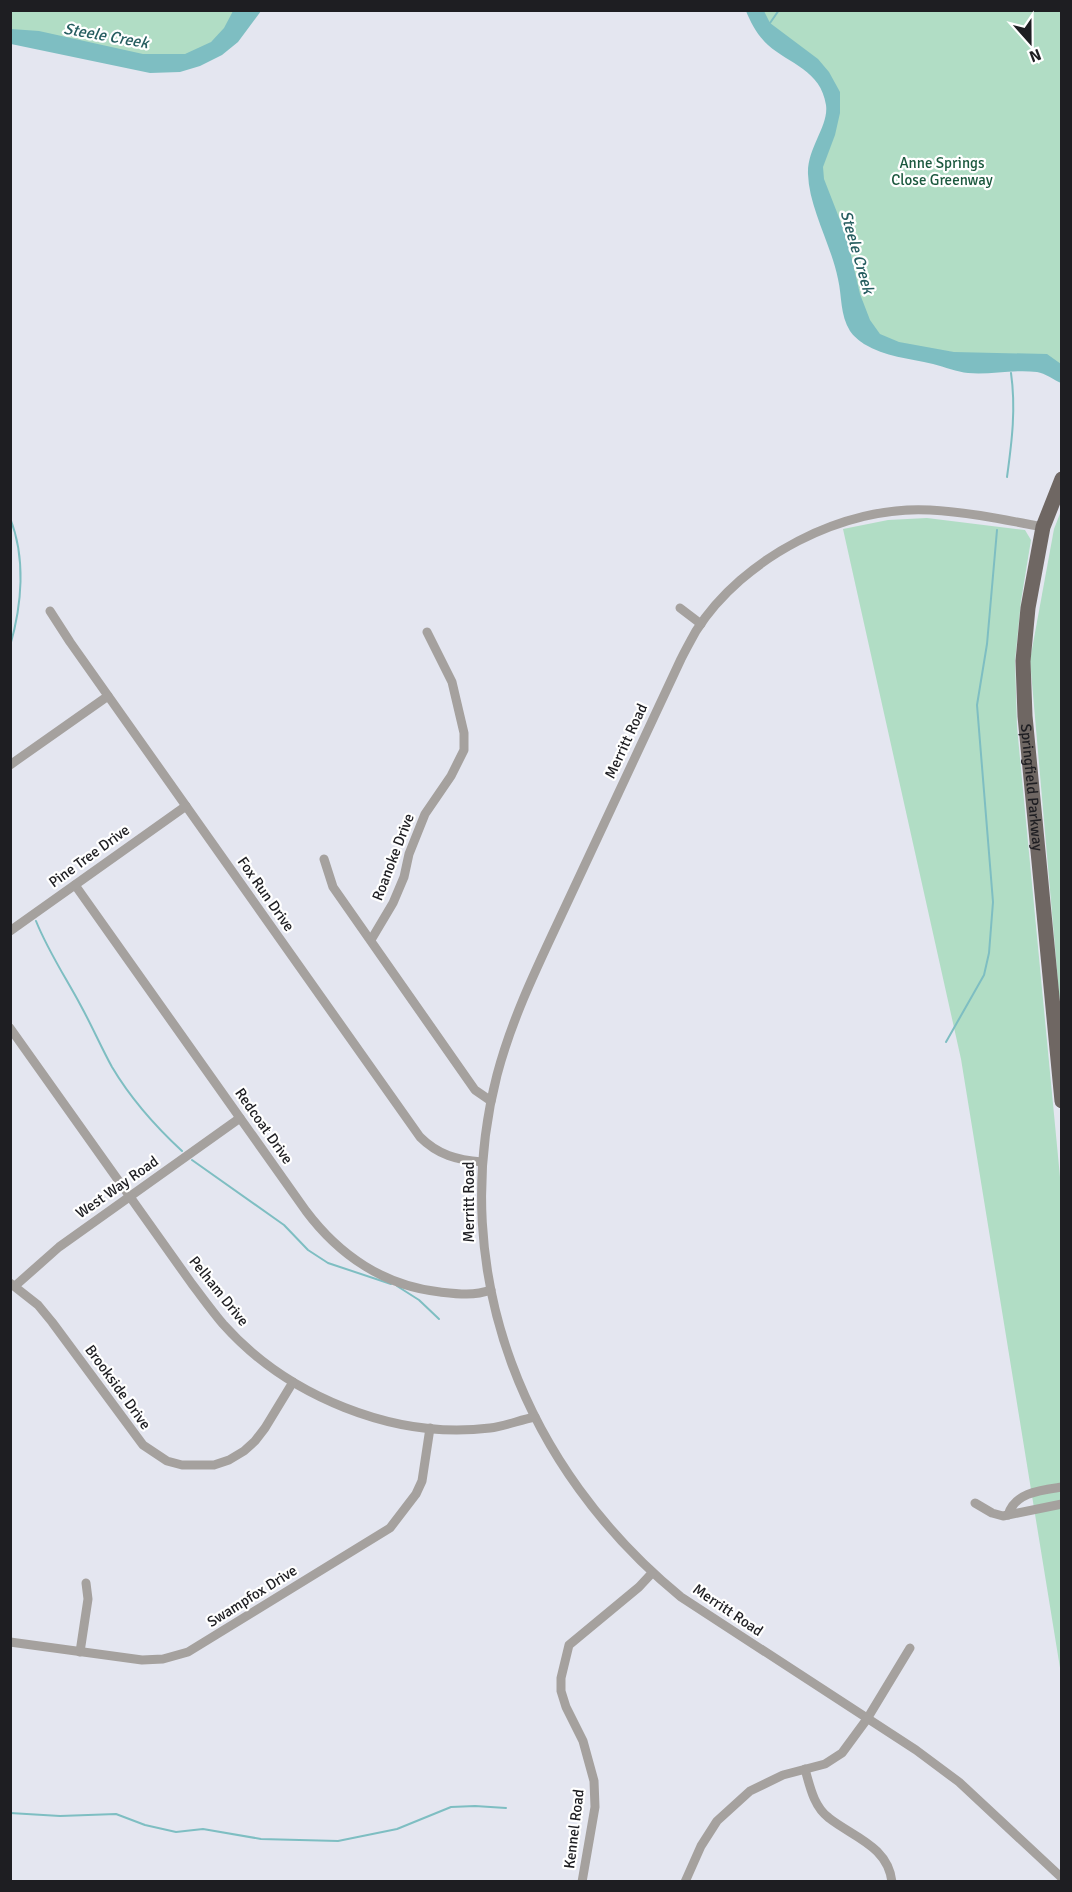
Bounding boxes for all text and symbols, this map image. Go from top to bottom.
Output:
north arrow [1000,12,1060,72]
water label: Steele Creek [62,19,152,54]
text: N [1026,44,1044,66]
park label: Anne Springs Close Greenway [891,154,993,189]
water label: Steele Creek [836,208,879,298]
street label: Merritt Road [601,701,651,781]
street label: Springfield Parkway [1017,723,1047,852]
street label: Roanoke Drive [368,811,418,903]
street label: Pine Tree Drive [45,821,133,891]
street label: Fox Run Drive [234,853,298,935]
street label: Redcoat Drive [231,1085,297,1167]
street label: West Way Road [72,1152,162,1222]
street label: Merritt Road [460,1162,478,1242]
street label: Pelham Drive [185,1252,253,1330]
street label: Brookside Drive [81,1341,155,1433]
street label: Swampfox Drive [204,1561,300,1631]
street label: Merritt Road [689,1580,767,1640]
street label: Kennel Road [560,1788,588,1870]

